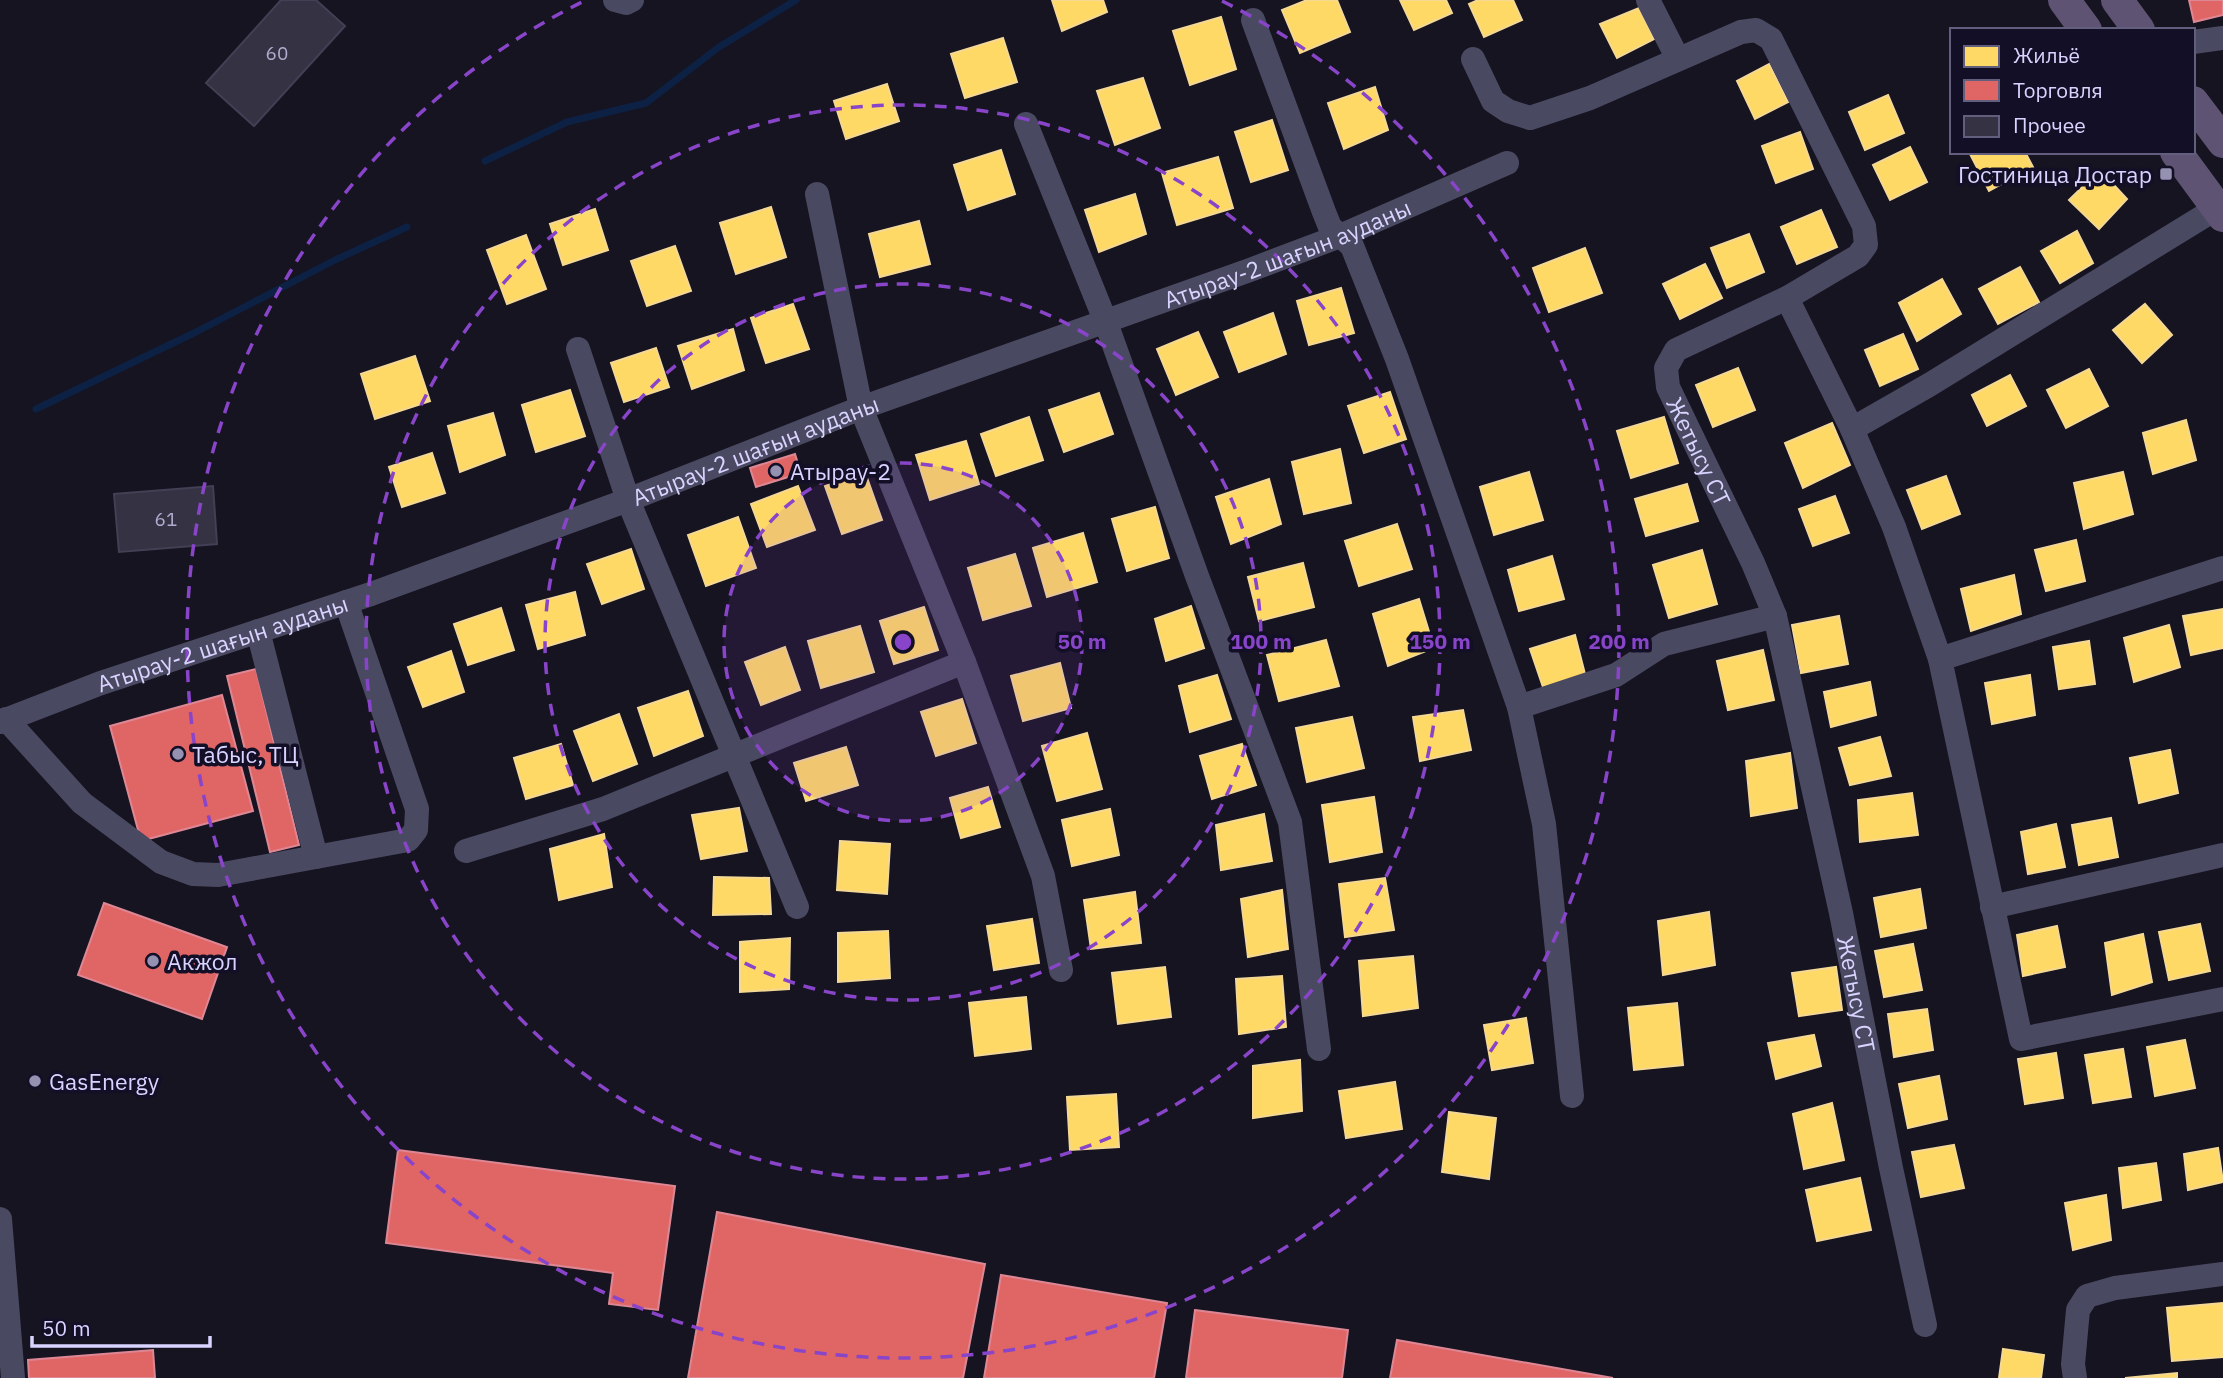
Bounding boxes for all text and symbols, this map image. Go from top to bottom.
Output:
legend [1950,28,2195,154]
house number: 60 [266,41,288,65]
text: Жильё [2013,41,2080,69]
text: Торговля [2013,76,2103,104]
text: Прочее [2013,111,2086,139]
place label: Гостиница Достар [1958,159,2152,189]
marker: Гостиница Достар [2158,166,2174,182]
street label: Атырау-2 шағын ауданы [1159,192,1415,315]
street label: Атырау-2 шағын ауданы [628,390,884,510]
street label: Жетысу СТ [1660,392,1738,511]
place label: Атырау-2 [790,457,891,485]
marker: Атырау-2 [768,463,784,479]
house number: 61 [155,507,177,531]
street label: Атырау-2 шағын ауданы [93,588,352,698]
text: 50 m [1058,627,1106,655]
text: 100 m [1230,627,1292,655]
text: 150 m [1409,627,1471,655]
text: 200 m [1588,627,1650,655]
centre of rings [891,630,915,654]
place label: Табыс, ТЦ [192,739,299,769]
marker: Табыс, ТЦ [170,746,186,762]
street label: Жетысу СТ [1831,933,1883,1054]
place label: Акжол [167,946,238,976]
marker: Акжол [145,953,161,969]
place label: GasEnergy [49,1066,160,1096]
marker: GasEnergy [27,1073,43,1089]
scale bar [32,1304,210,1348]
text: 50 m [42,1314,91,1342]

